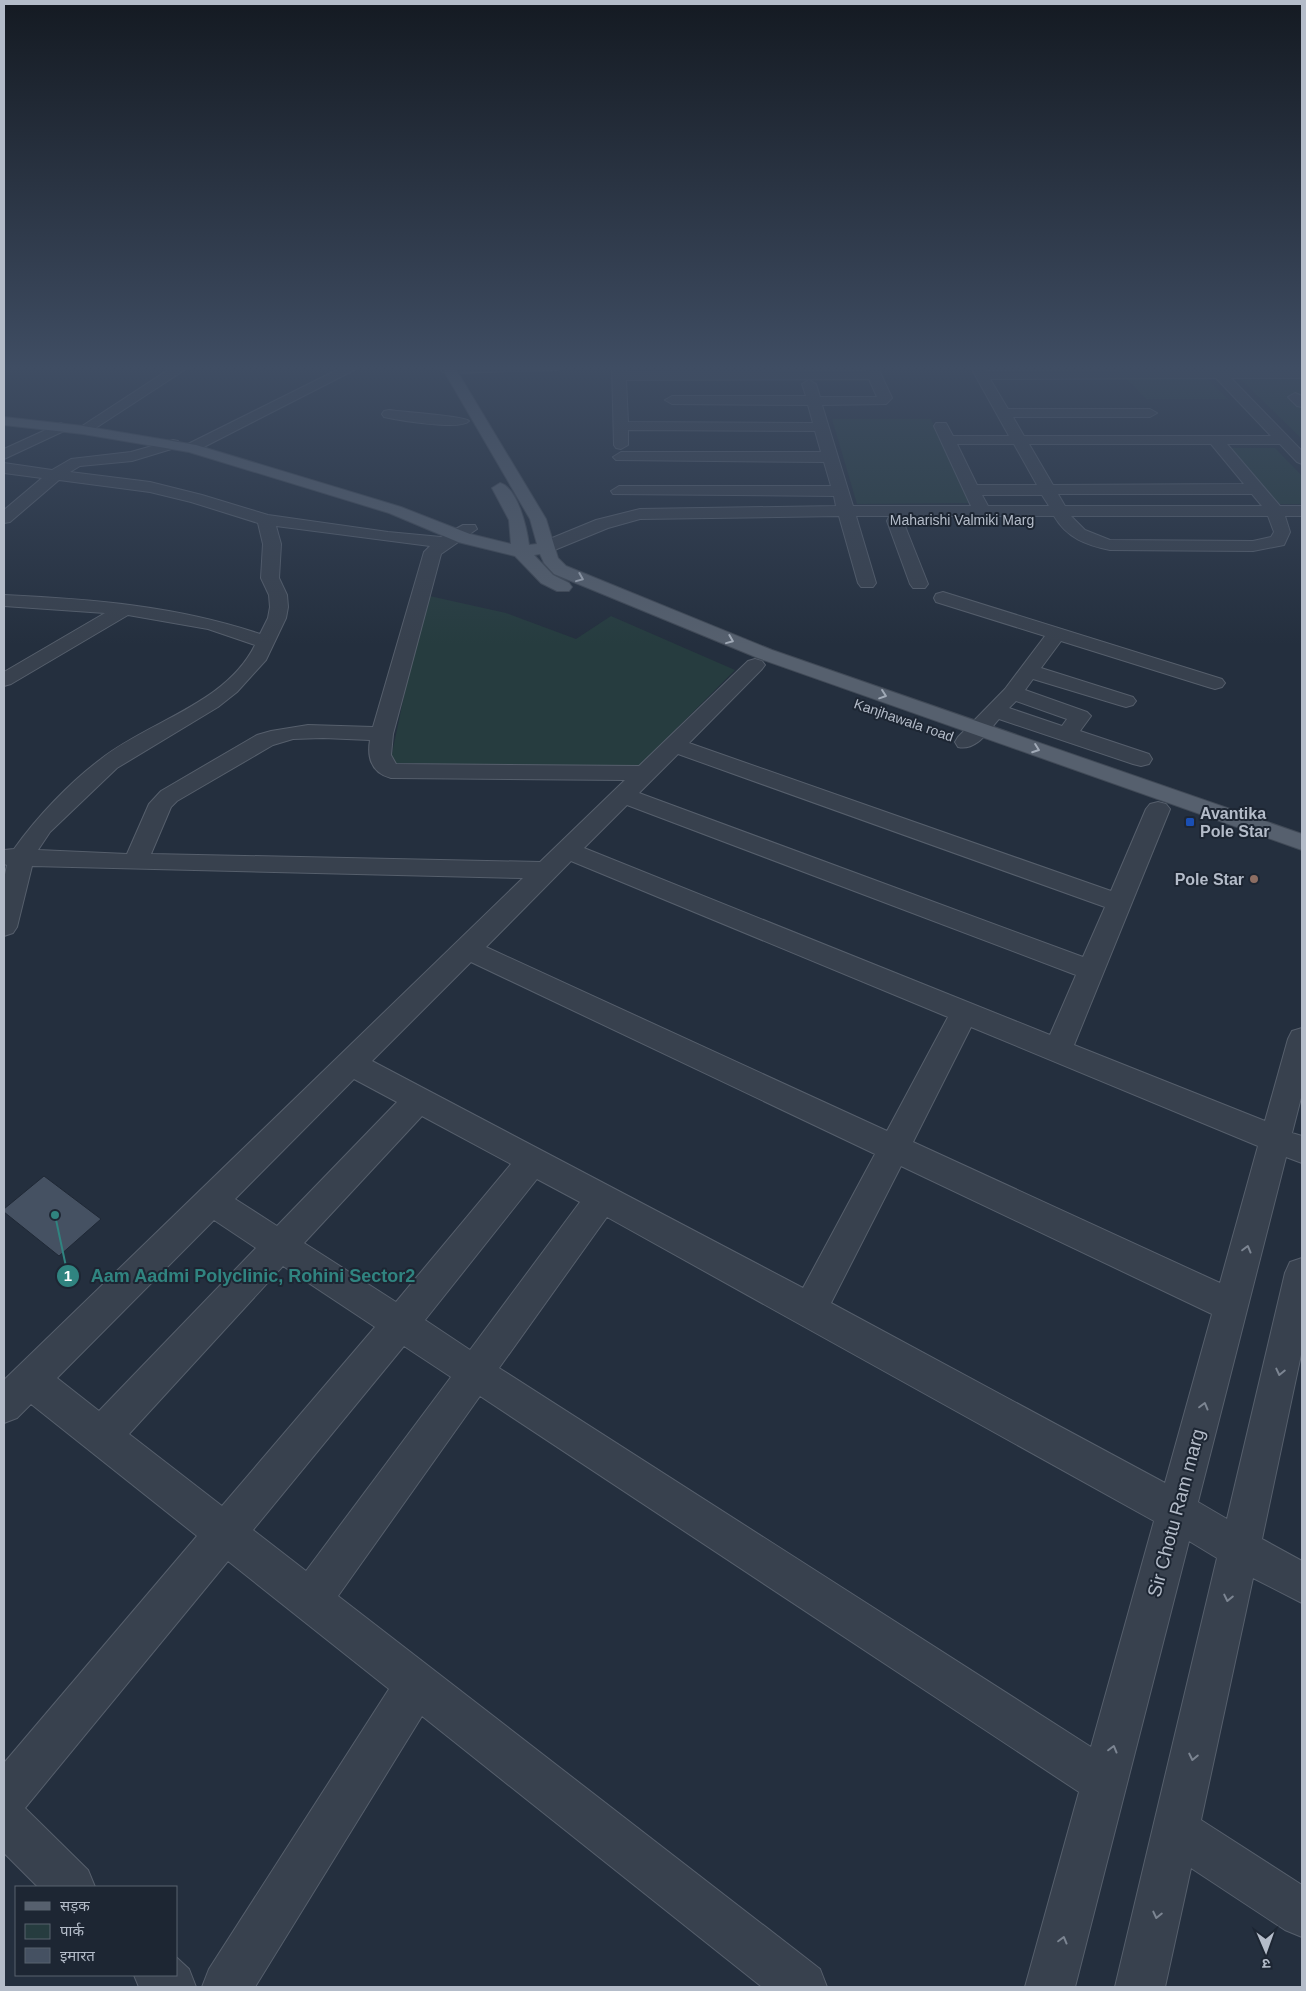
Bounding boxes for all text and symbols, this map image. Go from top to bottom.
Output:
street label: Maharishi Valmiki Marg [890,512,1034,528]
one-way arrow [575,572,584,582]
one-way arrow [725,633,734,644]
one-way arrow [878,689,887,699]
street label: Kanjhawala road [852,695,956,745]
one-way arrow [1031,743,1040,753]
place label: Avantika Pole Star [1200,805,1269,840]
marker: Avantika Pole Star [1184,816,1196,828]
place label: Pole Star [1175,871,1244,888]
marker: Pole Star [1248,873,1260,885]
one-way arrow [1241,1246,1251,1254]
callout: Aam Aadmi Polyclinic, Rohini Sector2 [55,1259,425,1292]
text: Aam Aadmi Polyclinic, Rohini Sector2 [91,1266,415,1286]
text: 1 [64,1267,72,1284]
one-way arrow [1275,1367,1286,1376]
one-way arrow [1198,1402,1209,1411]
street label: Sir Chotu Ram marg [1143,1427,1209,1599]
one-way arrow [1223,1594,1233,1603]
one-way arrow [1107,1745,1118,1754]
one-way arrow [1188,1753,1198,1761]
legend [15,1886,178,1976]
text: सड़क [60,1897,90,1914]
one-way arrow [1152,1911,1163,1920]
text: पार्क [60,1922,84,1939]
north arrow [1241,1926,1291,1976]
one-way arrow [1057,1937,1067,1945]
text: इमारत [60,1947,95,1964]
text: उ [1261,1956,1271,1972]

